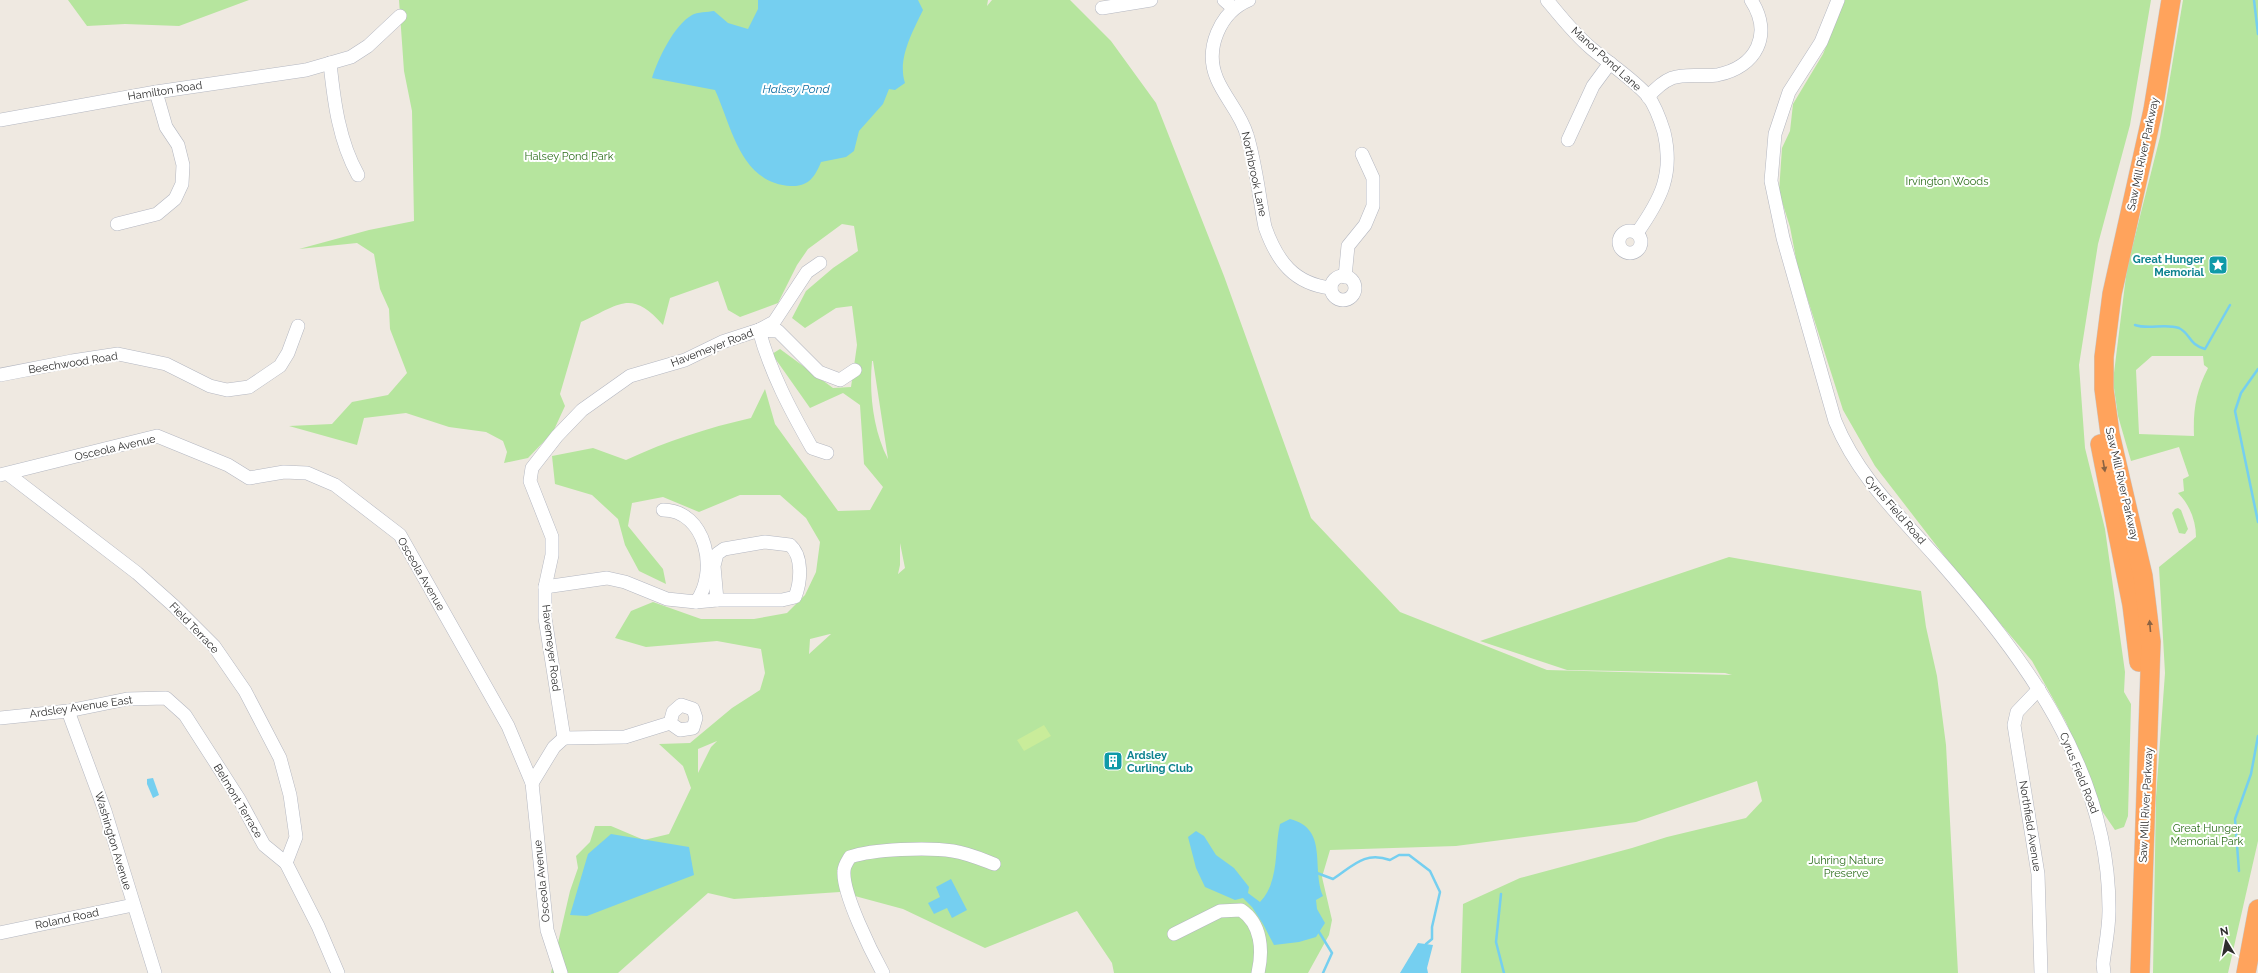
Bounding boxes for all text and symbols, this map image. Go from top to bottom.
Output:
street label: Manor Pond Lane [1568,24,1644,94]
street label: Hamilton Road [127,79,203,103]
water label: Halsey Pond [762,82,830,96]
street label: Saw Mill River Parkway [2125,96,2161,212]
street label: Northbrook Lane [1239,130,1269,218]
park label: Halsey Pond Park [525,150,614,163]
park label: Irvington Woods [1905,175,1989,188]
place label: Great Hunger Memorial [2133,253,2205,279]
place icon: Great Hunger Memorial [2207,254,2229,276]
street label: Havemeyer Road [669,326,755,370]
street label: Beechwood Road [27,349,119,376]
street label: Saw Mill River Parkway [2103,426,2141,542]
street label: Osceola Avenue [73,432,157,464]
one-way arrow [2101,460,2107,472]
street label: Cyrus Field Road [1862,473,1928,547]
street label: Osceola Avenue [395,535,448,613]
street label: Field Terrace [166,600,222,657]
street label: Havemeyer Road [539,604,563,692]
one-way arrow [2146,620,2153,632]
street label: Ardsley Avenue East [29,693,134,721]
street label: Cyrus Field Road [2057,731,2101,816]
street label: Saw Mill River Parkway [2136,747,2156,863]
place label: Ardsley Curling Club [1127,749,1193,775]
building icon: Ardsley Curling Club [1102,750,1124,772]
street label: Belmont Terrace [211,762,265,841]
street label: Northfield Avenue [2016,780,2044,873]
street label: Washington Avenue [92,790,134,892]
park label: Great Hunger Memorial Park [2171,822,2244,848]
street label: Osceola Avenue [531,839,553,923]
park label: Juhring Nature Preserve [1808,854,1884,880]
street label: Roland Road [34,906,100,932]
north arrow [2206,921,2246,961]
text: N [2219,925,2230,939]

